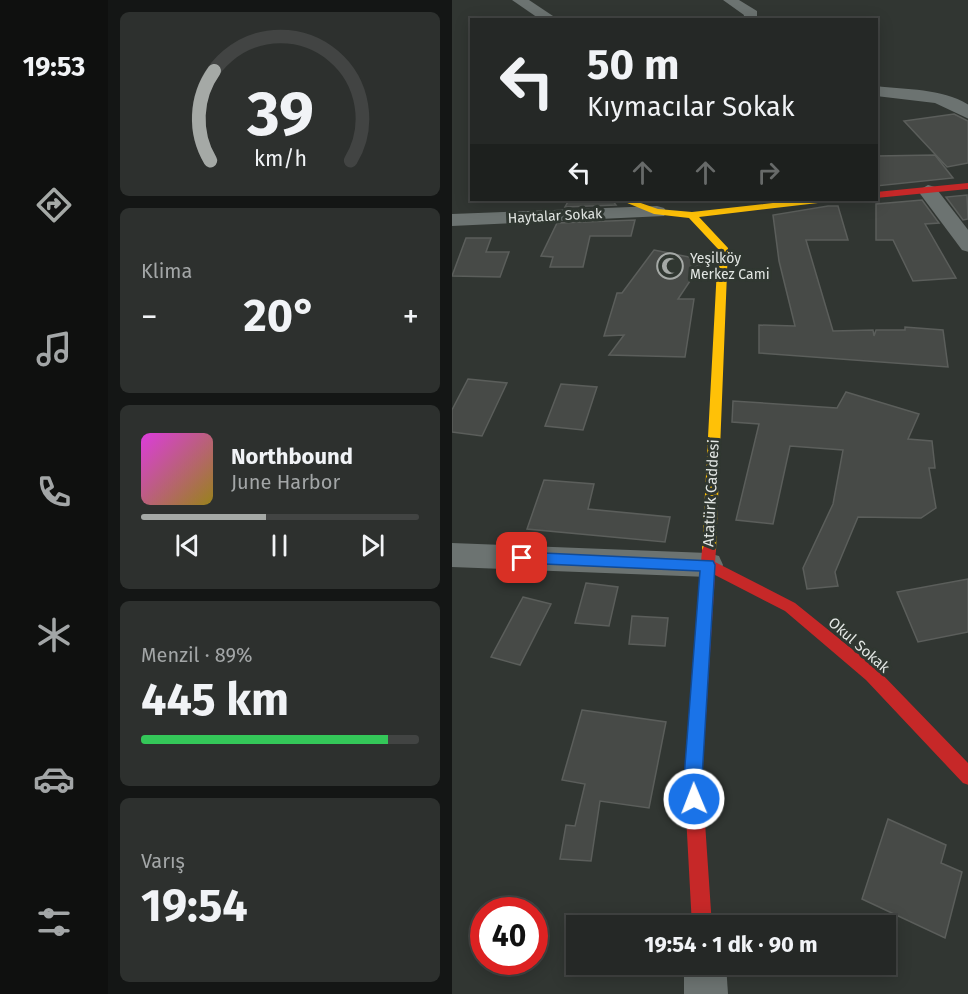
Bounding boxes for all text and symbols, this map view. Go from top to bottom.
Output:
text: 50 m [587,40,680,90]
icon: left [488,42,566,120]
text: 19:53 [23,51,85,83]
text: 39 [246,77,313,152]
text: Kıymacılar Sokak [587,91,795,123]
text: km/h [253,147,307,173]
icon: left [563,156,596,189]
icon: ahead [626,156,659,189]
icon: ahead [689,156,722,189]
icon: right [752,156,785,189]
icon: directions [33,184,75,226]
street label: Haytalar Sokak [507,205,603,227]
place label: Yeşilköy Merkez Cami [690,250,770,283]
mosque icon: Yeşilköy Merkez Cami [655,251,685,281]
text: Klima [141,259,192,283]
text: 20° [243,289,317,343]
text: − [141,297,158,337]
text: + [403,297,419,337]
icon: music [33,328,75,370]
street label: Atatürk Caddesi [699,439,723,547]
text: Northbound [231,443,353,470]
text: June Harbor [231,470,340,494]
icon: phone [33,471,75,513]
icon: previous [171,529,204,562]
icon: pause [263,529,296,562]
icon: next [356,529,389,562]
pin [496,532,547,583]
icon: arrive [505,541,538,574]
icon: climate [33,614,75,656]
street label: Okul Sokak [825,614,894,677]
text: Menzil · 89% [141,643,253,667]
text: 445 km [141,673,289,727]
icon: car [33,758,75,800]
position arrow [662,767,726,831]
text: Varış [141,849,185,873]
text: 19:54 [141,879,248,933]
speed limit sign: 40 [470,897,548,975]
icon: filters [33,901,75,943]
text: 19:54 · 1 dk · 90 m [644,931,818,958]

